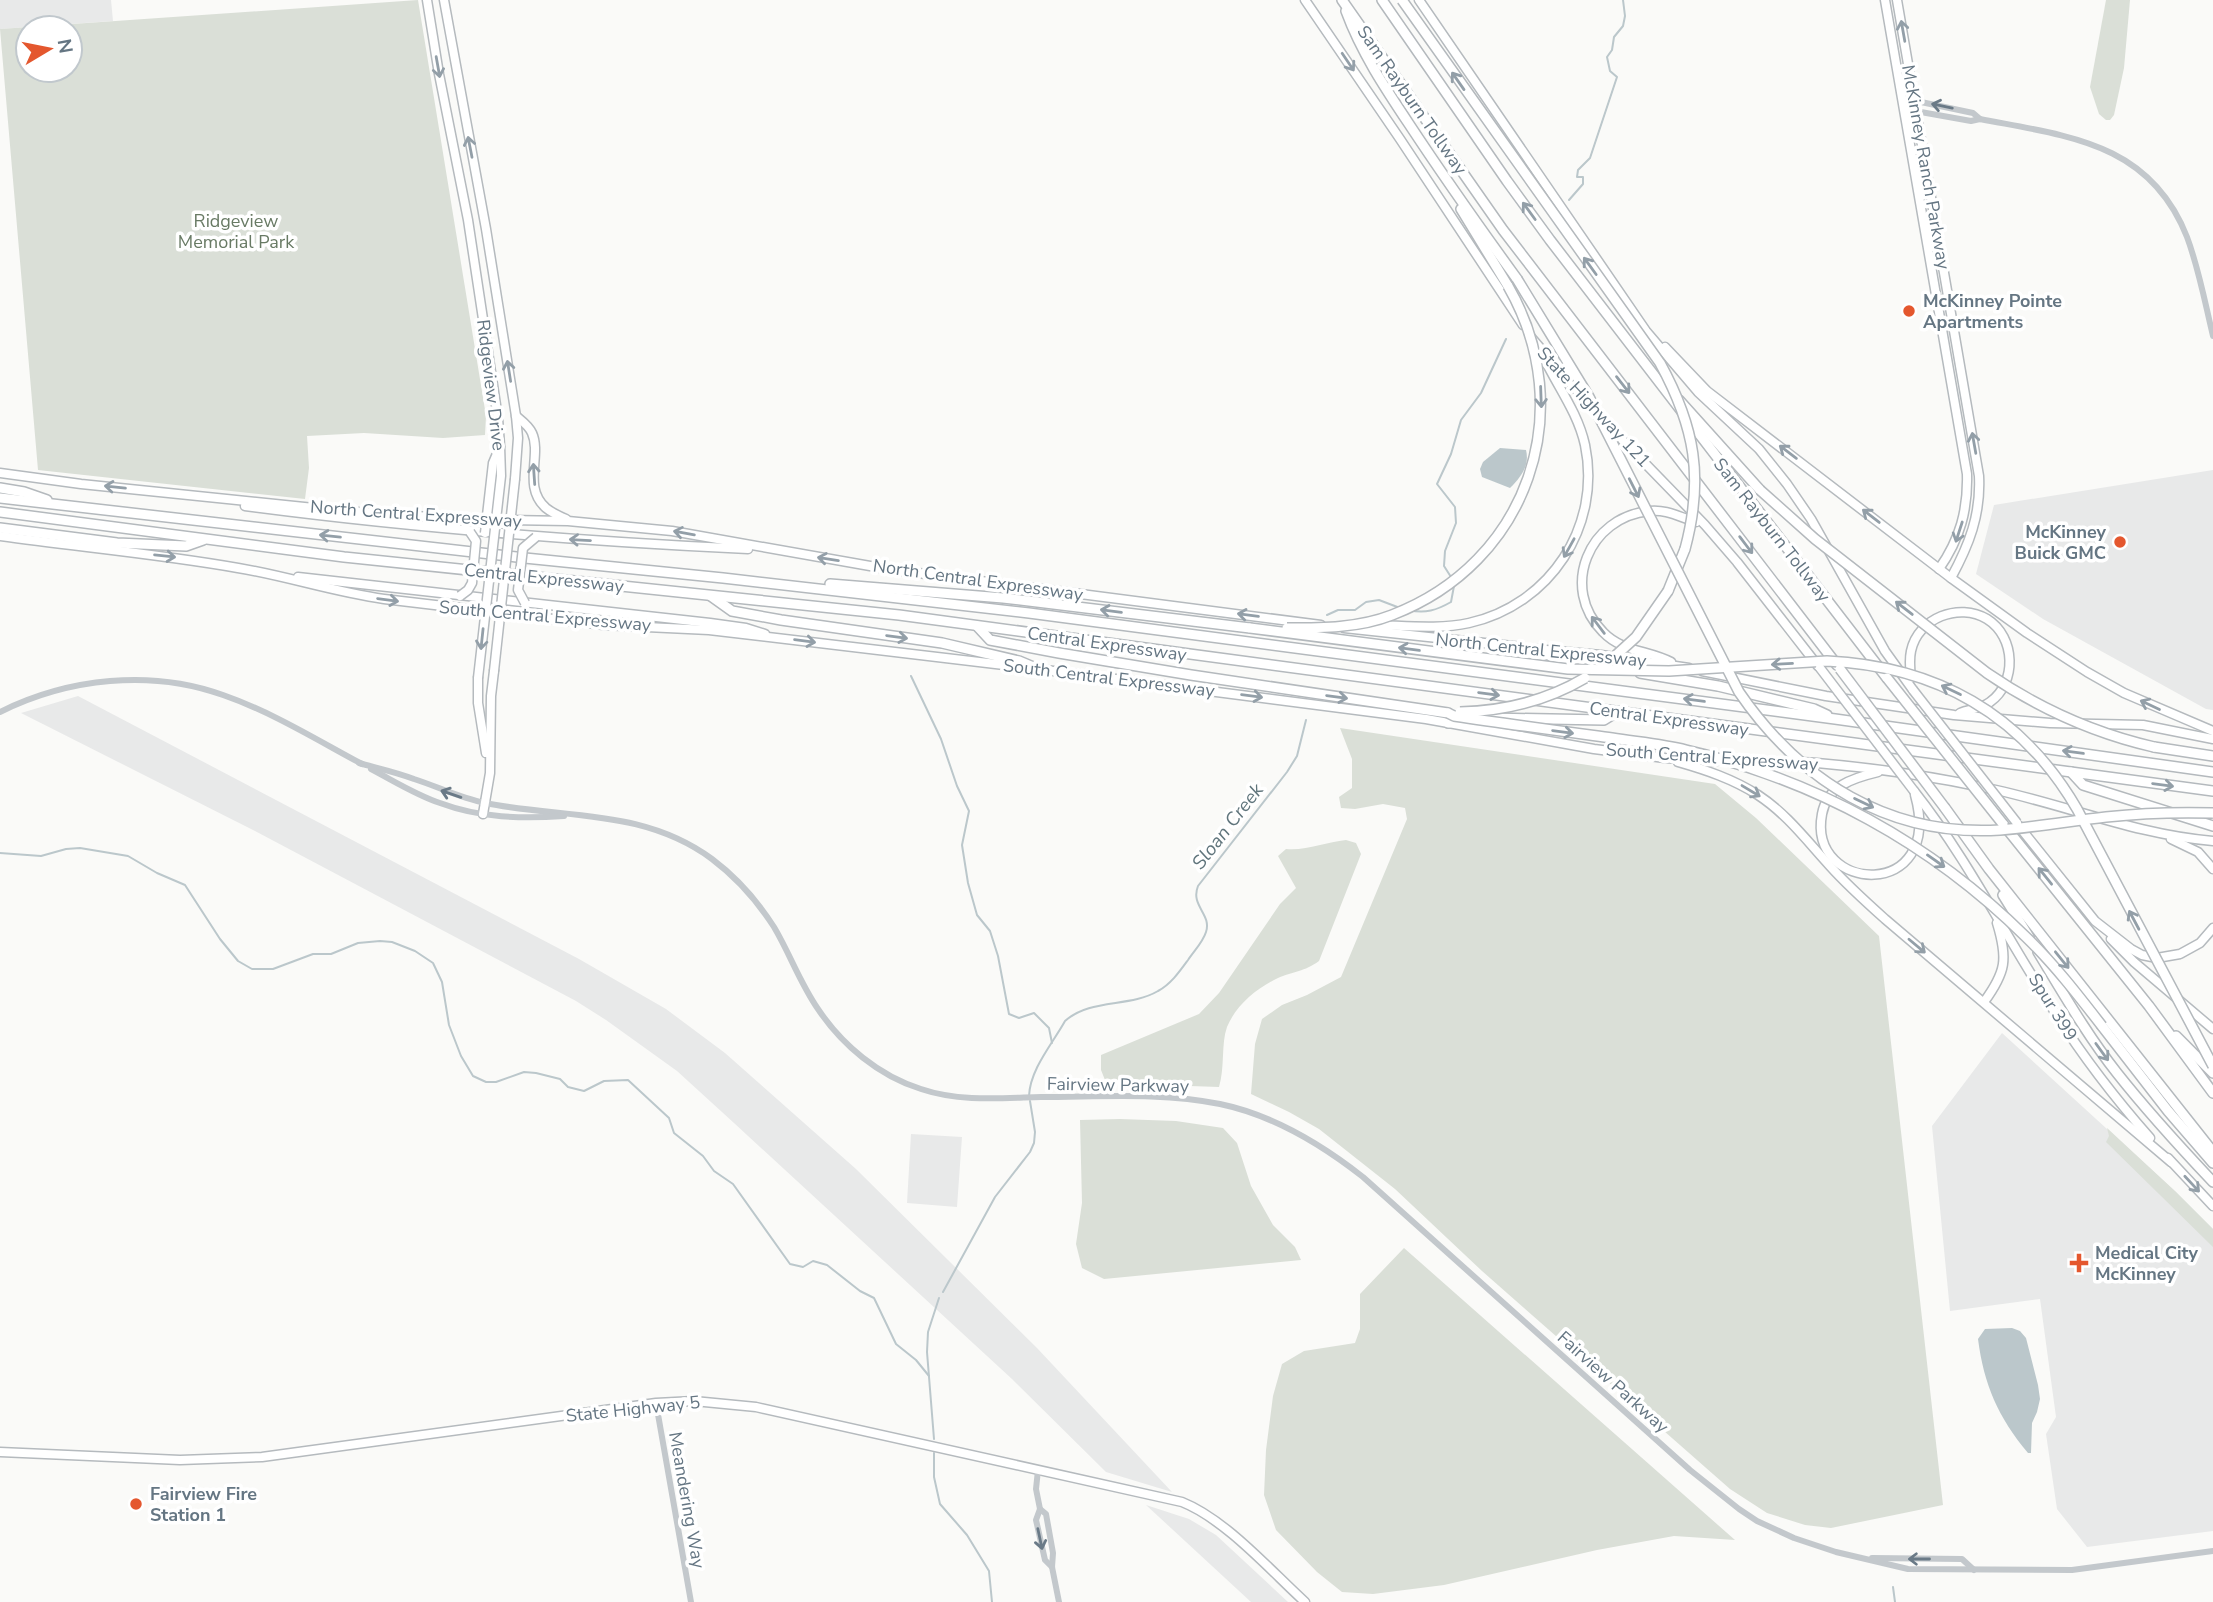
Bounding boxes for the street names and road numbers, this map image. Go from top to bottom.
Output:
street label: Sam Rayburn Tollway [1351,21,1473,180]
street label: McKinney Ranch Parkway [1896,63,1956,272]
street label: Ridgeview Drive [471,318,511,452]
street label: State Highway 121 [1532,342,1656,472]
street label: Sam Rayburn Tollway [1708,453,1836,608]
street label: North Central Expressway [309,495,523,533]
street label: North Central Expressway [871,553,1085,607]
street label: Central Expressway [463,558,626,598]
street label: South Central Expressway [438,595,653,637]
street label: Central Expressway [1026,621,1189,667]
street label: North Central Expressway [1434,627,1648,673]
street label: South Central Expressway [1002,653,1217,703]
street label: Central Expressway [1588,696,1751,742]
street label: South Central Expressway [1605,738,1820,776]
street label: Spur 399 [2023,969,2083,1045]
street label: Fairview Parkway [1047,1072,1190,1098]
street label: Fairview Parkway [1552,1326,1674,1439]
street label: State Highway 5 [565,1390,701,1428]
street label: Meandering Way [663,1430,711,1571]

